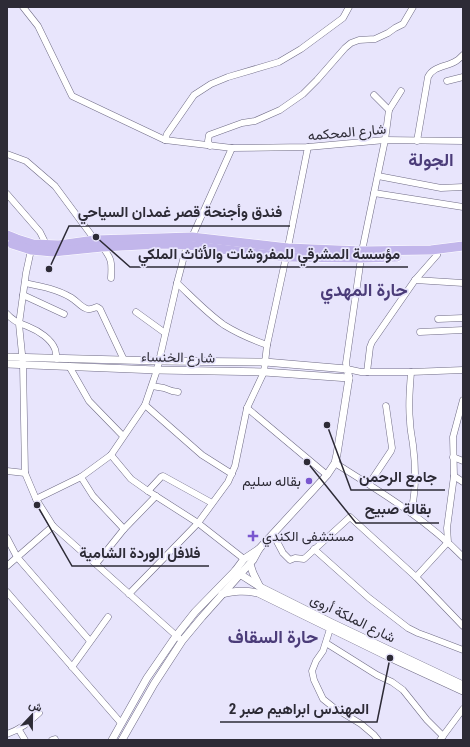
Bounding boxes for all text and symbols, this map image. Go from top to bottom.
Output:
street label: شارع المحكمه [307,121,387,146]
district label: الجولة [408,149,454,171]
callout: فندق وأجنحة قصر غمدان السياحي [69,199,290,226]
text: فندق وأجنحة قصر غمدان السياحي [78,203,282,225]
callout: مؤسسة المشرقي للمفروشات والأثاث الملكي [130,240,408,267]
text: مؤسسة المشرقي للمفروشات والأثاث الملكي [138,245,400,267]
district label: حارة المهدي [320,279,408,305]
street label: شارع الخنساء [141,348,215,369]
callout: جامع الرحمن [351,463,445,490]
text: جامع الرحمن [359,468,437,487]
place label: بقاله سليم [242,473,301,490]
marker: بقاله سليم [304,476,314,486]
callout: بقالة صبيح [356,496,439,523]
text: بقالة صبيح [365,500,431,519]
place label: مستشفى الكندي [262,528,354,548]
marker: مستشفى الكندي [247,530,259,542]
callout: فلافل الوردة الشامية [72,539,209,566]
text: فلافل الوردة الشامية [79,544,201,562]
street label: شارع الملكة أروى [307,590,398,648]
district label: حارة السقاف [228,626,318,648]
north arrow [12,695,52,735]
callout: المهندس ابراهيم صبر 2 [220,695,377,722]
text: ش [27,698,44,715]
text: المهندس ابراهيم صبر 2 [229,700,369,719]

